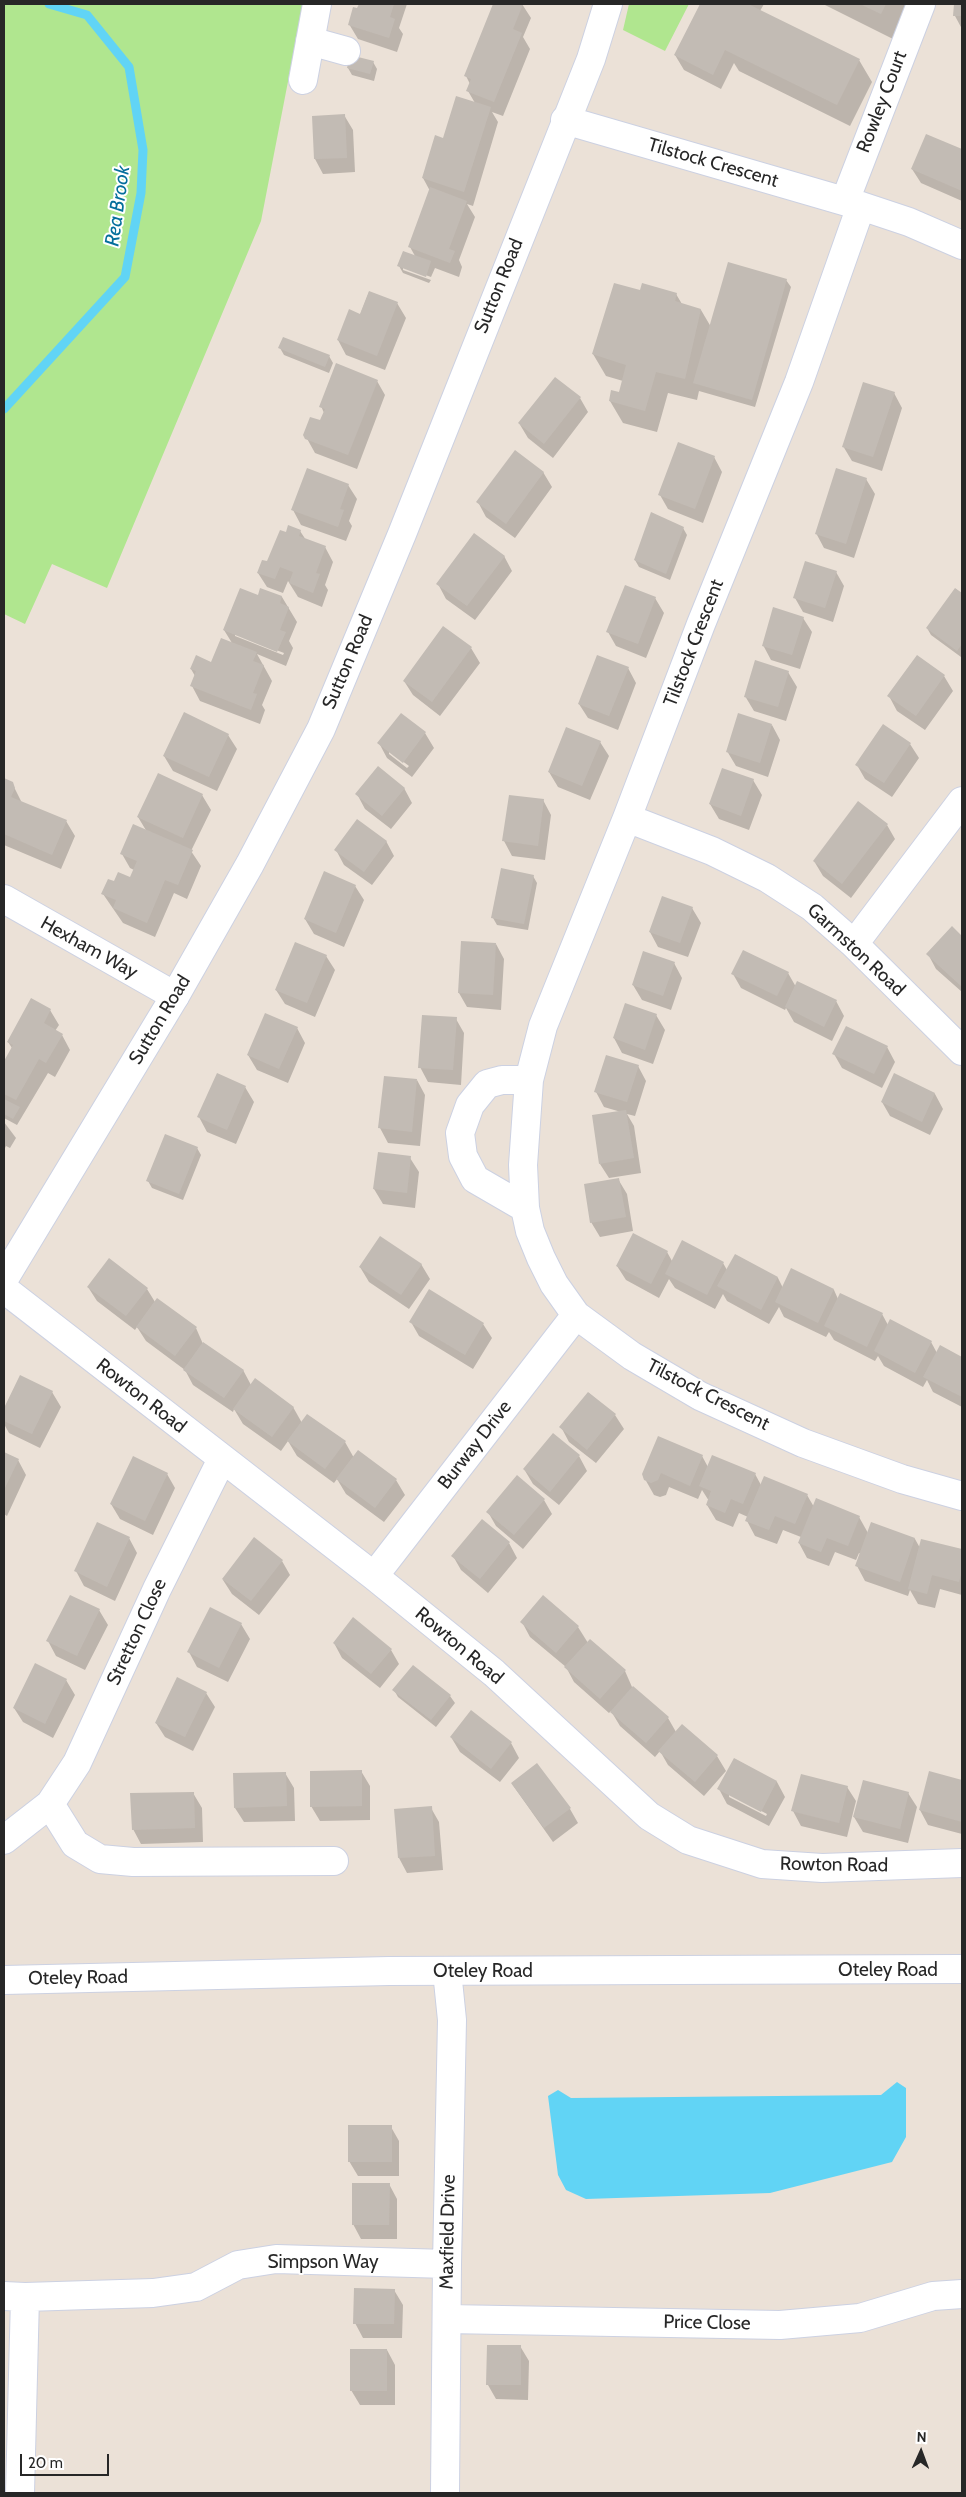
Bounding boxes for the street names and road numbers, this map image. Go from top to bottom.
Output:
street label: Rowley Court [852,48,912,156]
street label: Tilstock Crescent [645,133,781,193]
street label: Sutton Road [470,235,528,337]
street label: Tilstock Crescent [659,576,729,710]
street label: Sutton Road [318,611,378,713]
street label: Garmston Road [802,899,910,1001]
street label: Hexham Way [36,912,142,984]
street label: Sutton Road [124,971,196,1069]
street label: Rowton Road [91,1354,191,1438]
street label: Tilstock Crescent [643,1354,773,1436]
street label: Burway Drive [433,1396,517,1494]
street label: Stretton Close [102,1575,172,1689]
street label: Rowton Road [410,1603,508,1689]
street label: Rowton Road [780,1853,888,1877]
street label: Oteley Road [838,1959,938,1981]
street label: Oteley Road [433,1960,533,1982]
street label: Oteley Road [28,1966,128,1990]
street label: Maxfield Drive [436,2174,460,2290]
street label: Simpson Way [267,2251,379,2273]
street label: Price Close [663,2311,751,2335]

